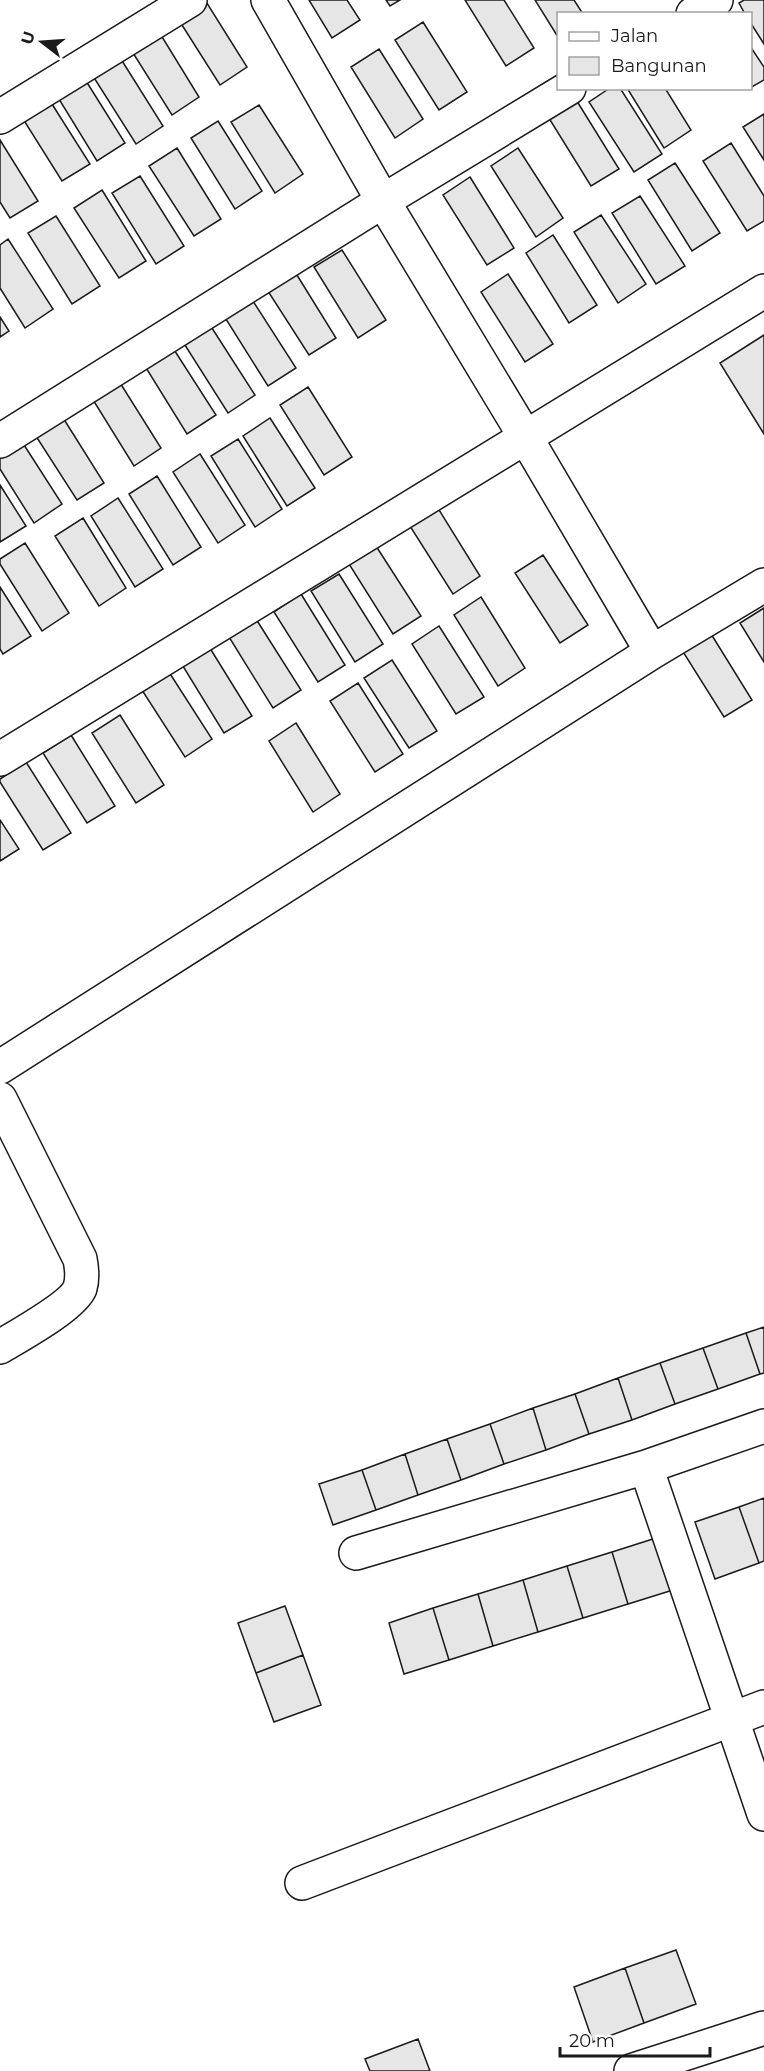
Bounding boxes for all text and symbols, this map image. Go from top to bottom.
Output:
north arrow [12,12,72,72]
legend [557,12,752,90]
text: Jalan [610,25,658,47]
text: U [17,29,39,47]
text: Bangunan [611,55,707,77]
scale bar [560,2020,710,2058]
text: 20 m [569,2030,615,2052]

